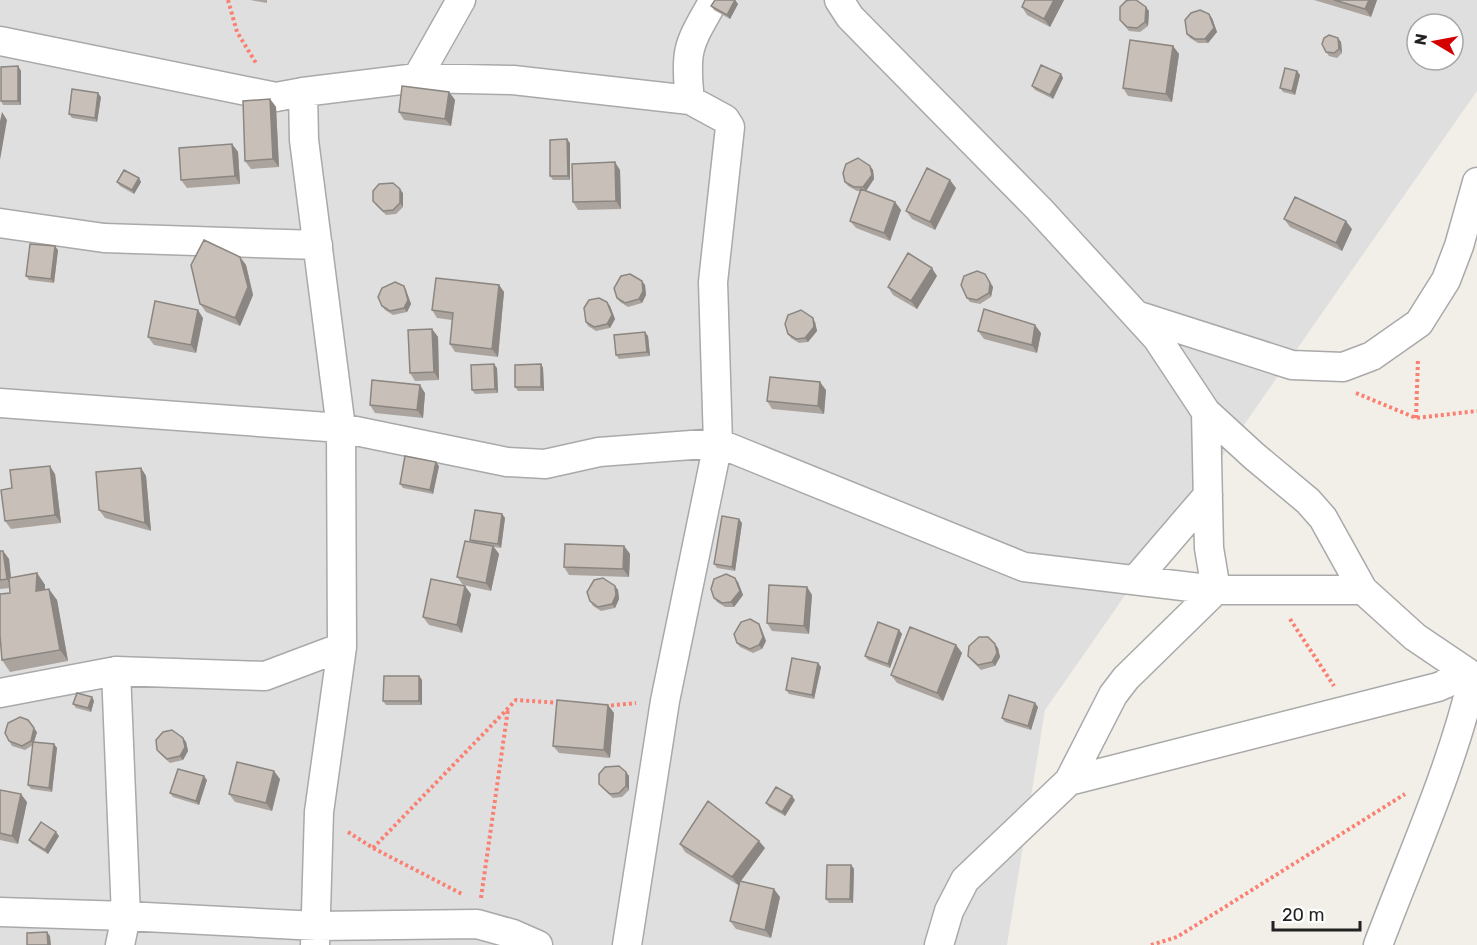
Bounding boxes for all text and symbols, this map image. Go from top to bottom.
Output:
north arrow [1405,12,1465,72]
text: N [1410,32,1431,47]
scale bar [1273,894,1360,932]
text: 20 m [1282,904,1324,926]

